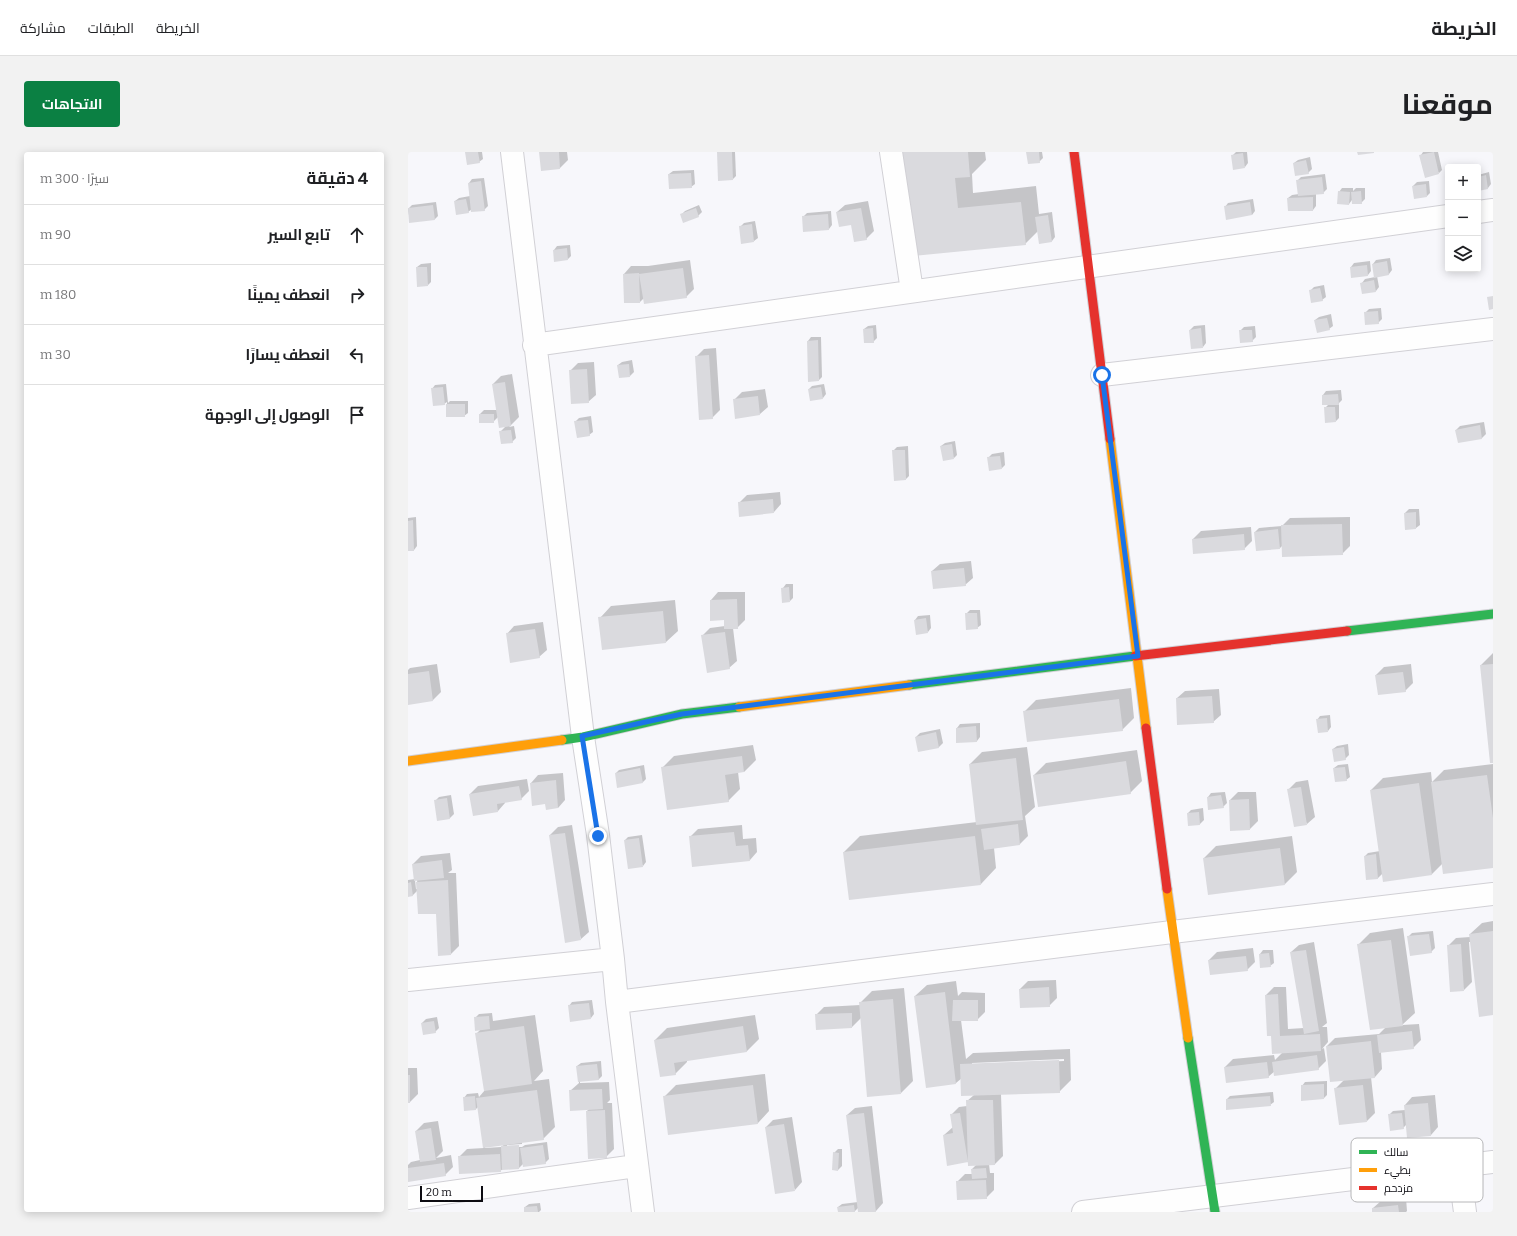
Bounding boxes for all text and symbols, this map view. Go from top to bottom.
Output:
text: الخريطة [1431,17,1497,40]
text: مشاركة [20,20,66,37]
text: الطبقات [88,20,134,37]
text: الخريطة [156,20,200,37]
button: الاتجاهات [24,81,120,127]
text: موقعنا [1402,88,1493,121]
map controls [1445,164,1481,272]
button: + [1445,164,1481,200]
text: 4 دقيقة [307,168,368,189]
text: سيرًا · 300 m [40,171,109,186]
button: − [1445,200,1481,236]
icon: ahead [346,224,368,246]
text: تابع السير [268,226,330,244]
text: 90 m [40,227,71,242]
button: layers [1445,236,1481,272]
icon: right [346,284,368,306]
text: انعطف يمينًا [247,286,330,304]
text: 180 m [40,287,76,302]
icon: left [346,344,368,366]
text: انعطف يسارًا [245,346,330,364]
text: 30 m [40,347,71,362]
route start [1093,366,1111,384]
icon: arrive [346,404,368,426]
text: الوصول إلى الوجهة [205,406,330,424]
route end [589,827,607,845]
legend [1351,1138,1483,1202]
text: سالك [1384,1146,1408,1159]
text: بطيء [1384,1164,1411,1179]
text: مزدحم [1384,1182,1413,1196]
scale bar [420,1184,483,1203]
text: 20 m [426,1186,452,1199]

